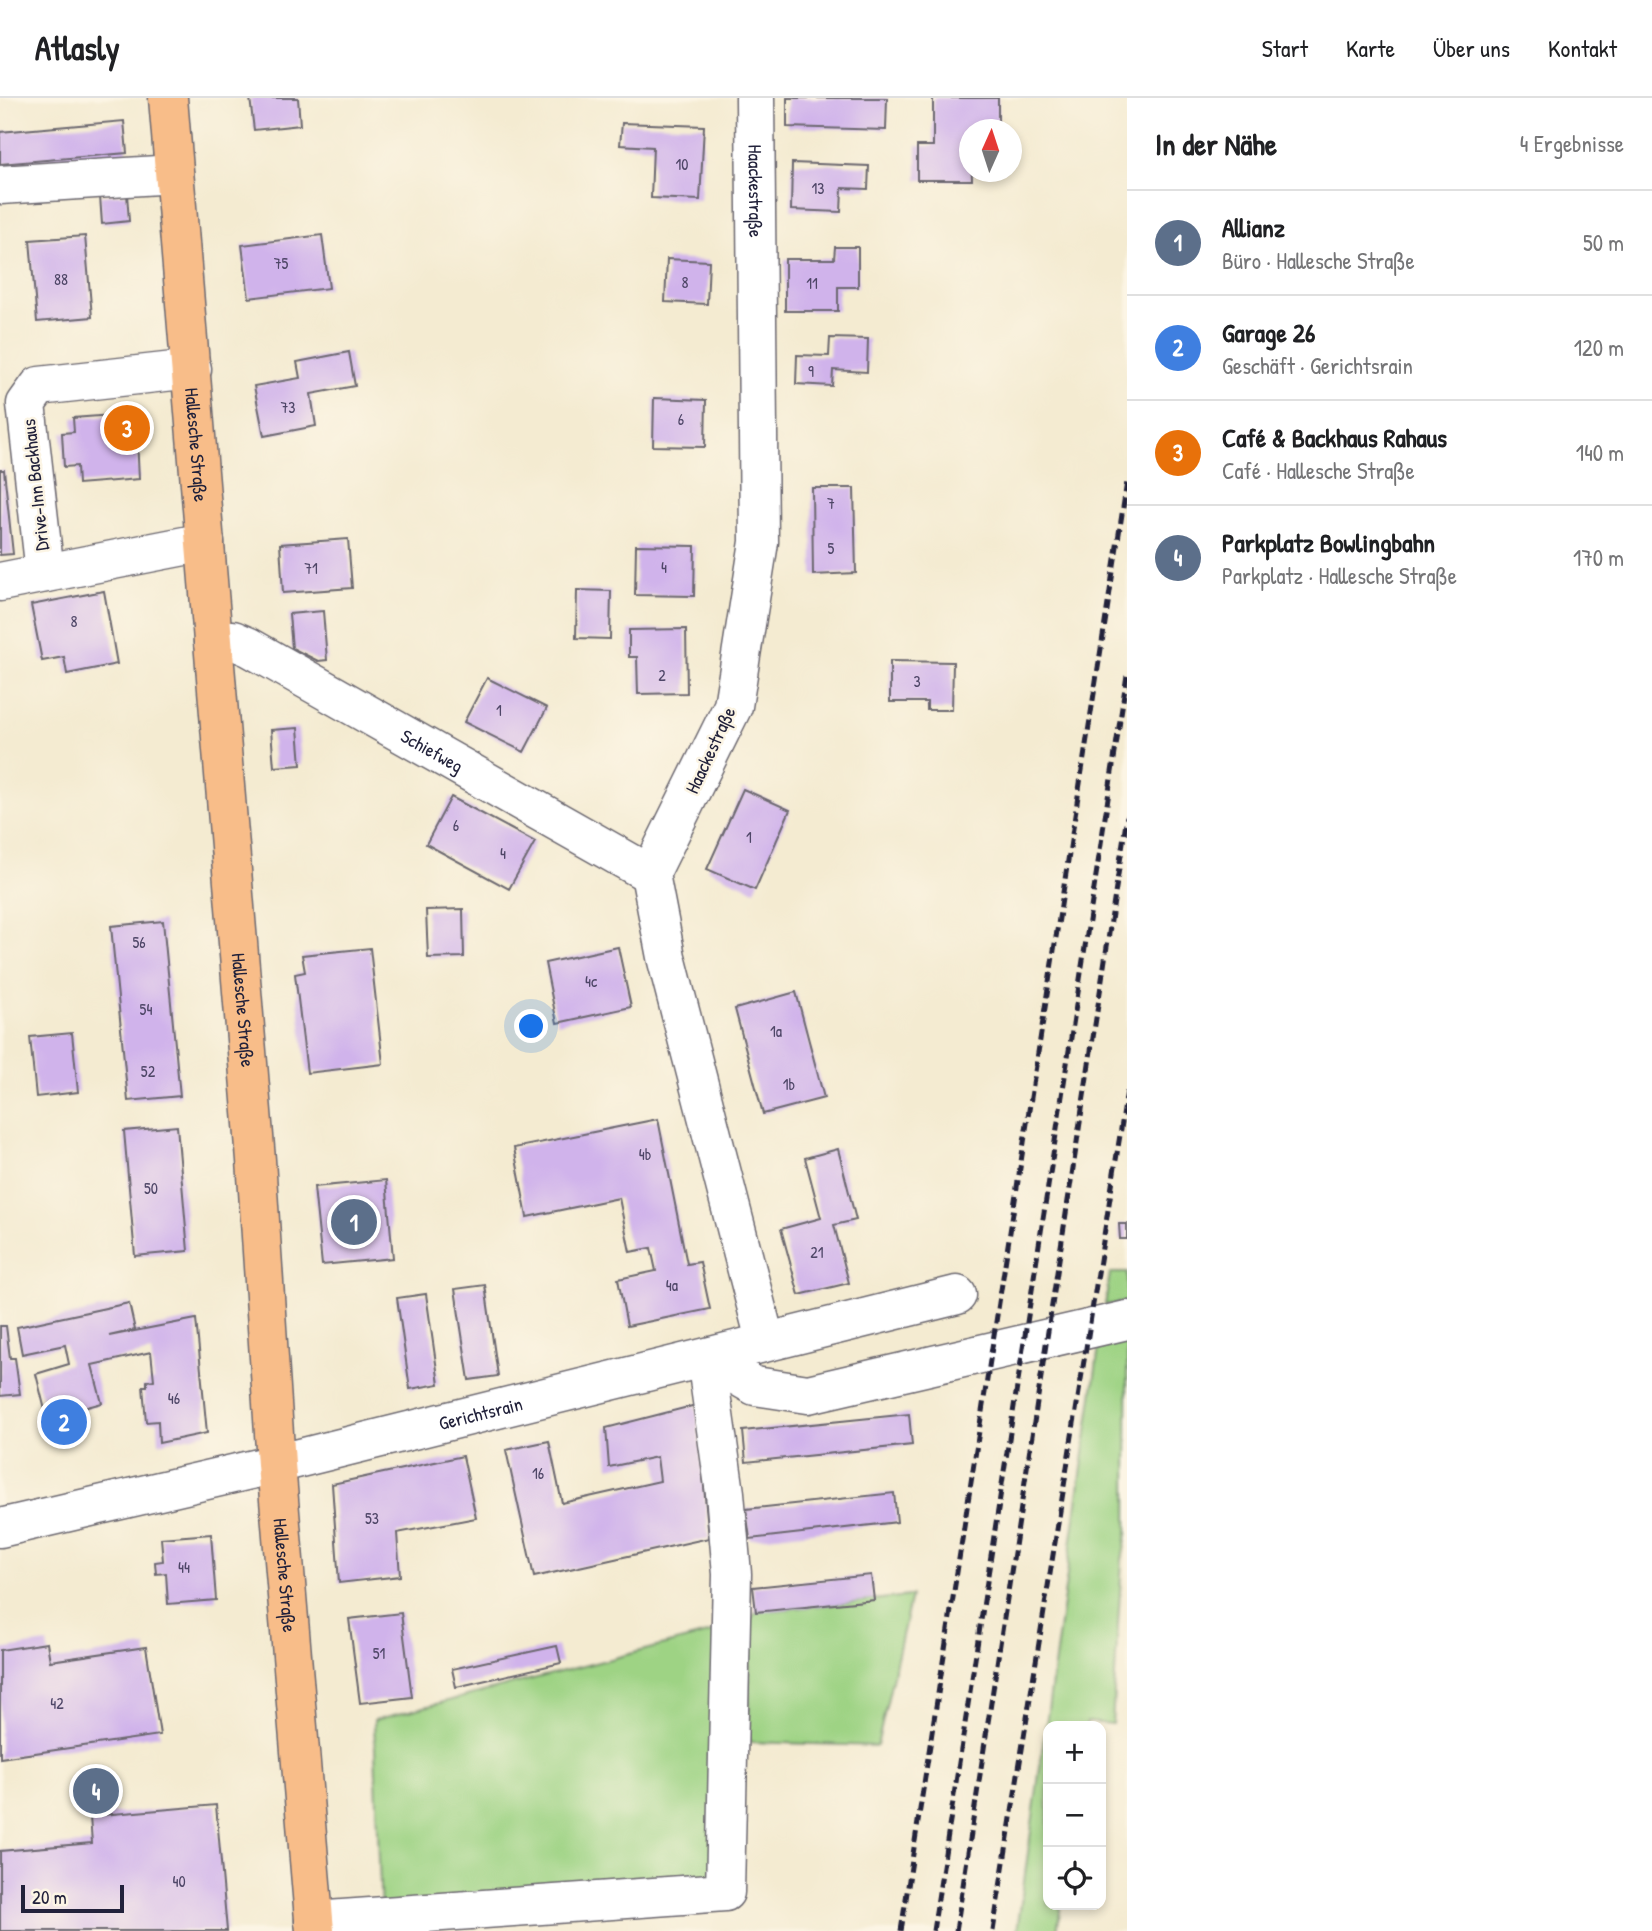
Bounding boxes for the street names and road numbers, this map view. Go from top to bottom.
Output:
street label: Haackestraße [742,144,769,238]
street label: Hallesche Straße [179,387,214,503]
street label: Drive-Inn Backhaus [15,418,55,552]
street label: Haackestraße [679,702,742,798]
street label: Schiefweg [396,723,468,779]
street label: Hallesche Straße [226,952,261,1068]
street label: Gerichtsrain [436,1390,525,1436]
street label: Hallesche Straße [268,1517,303,1634]

